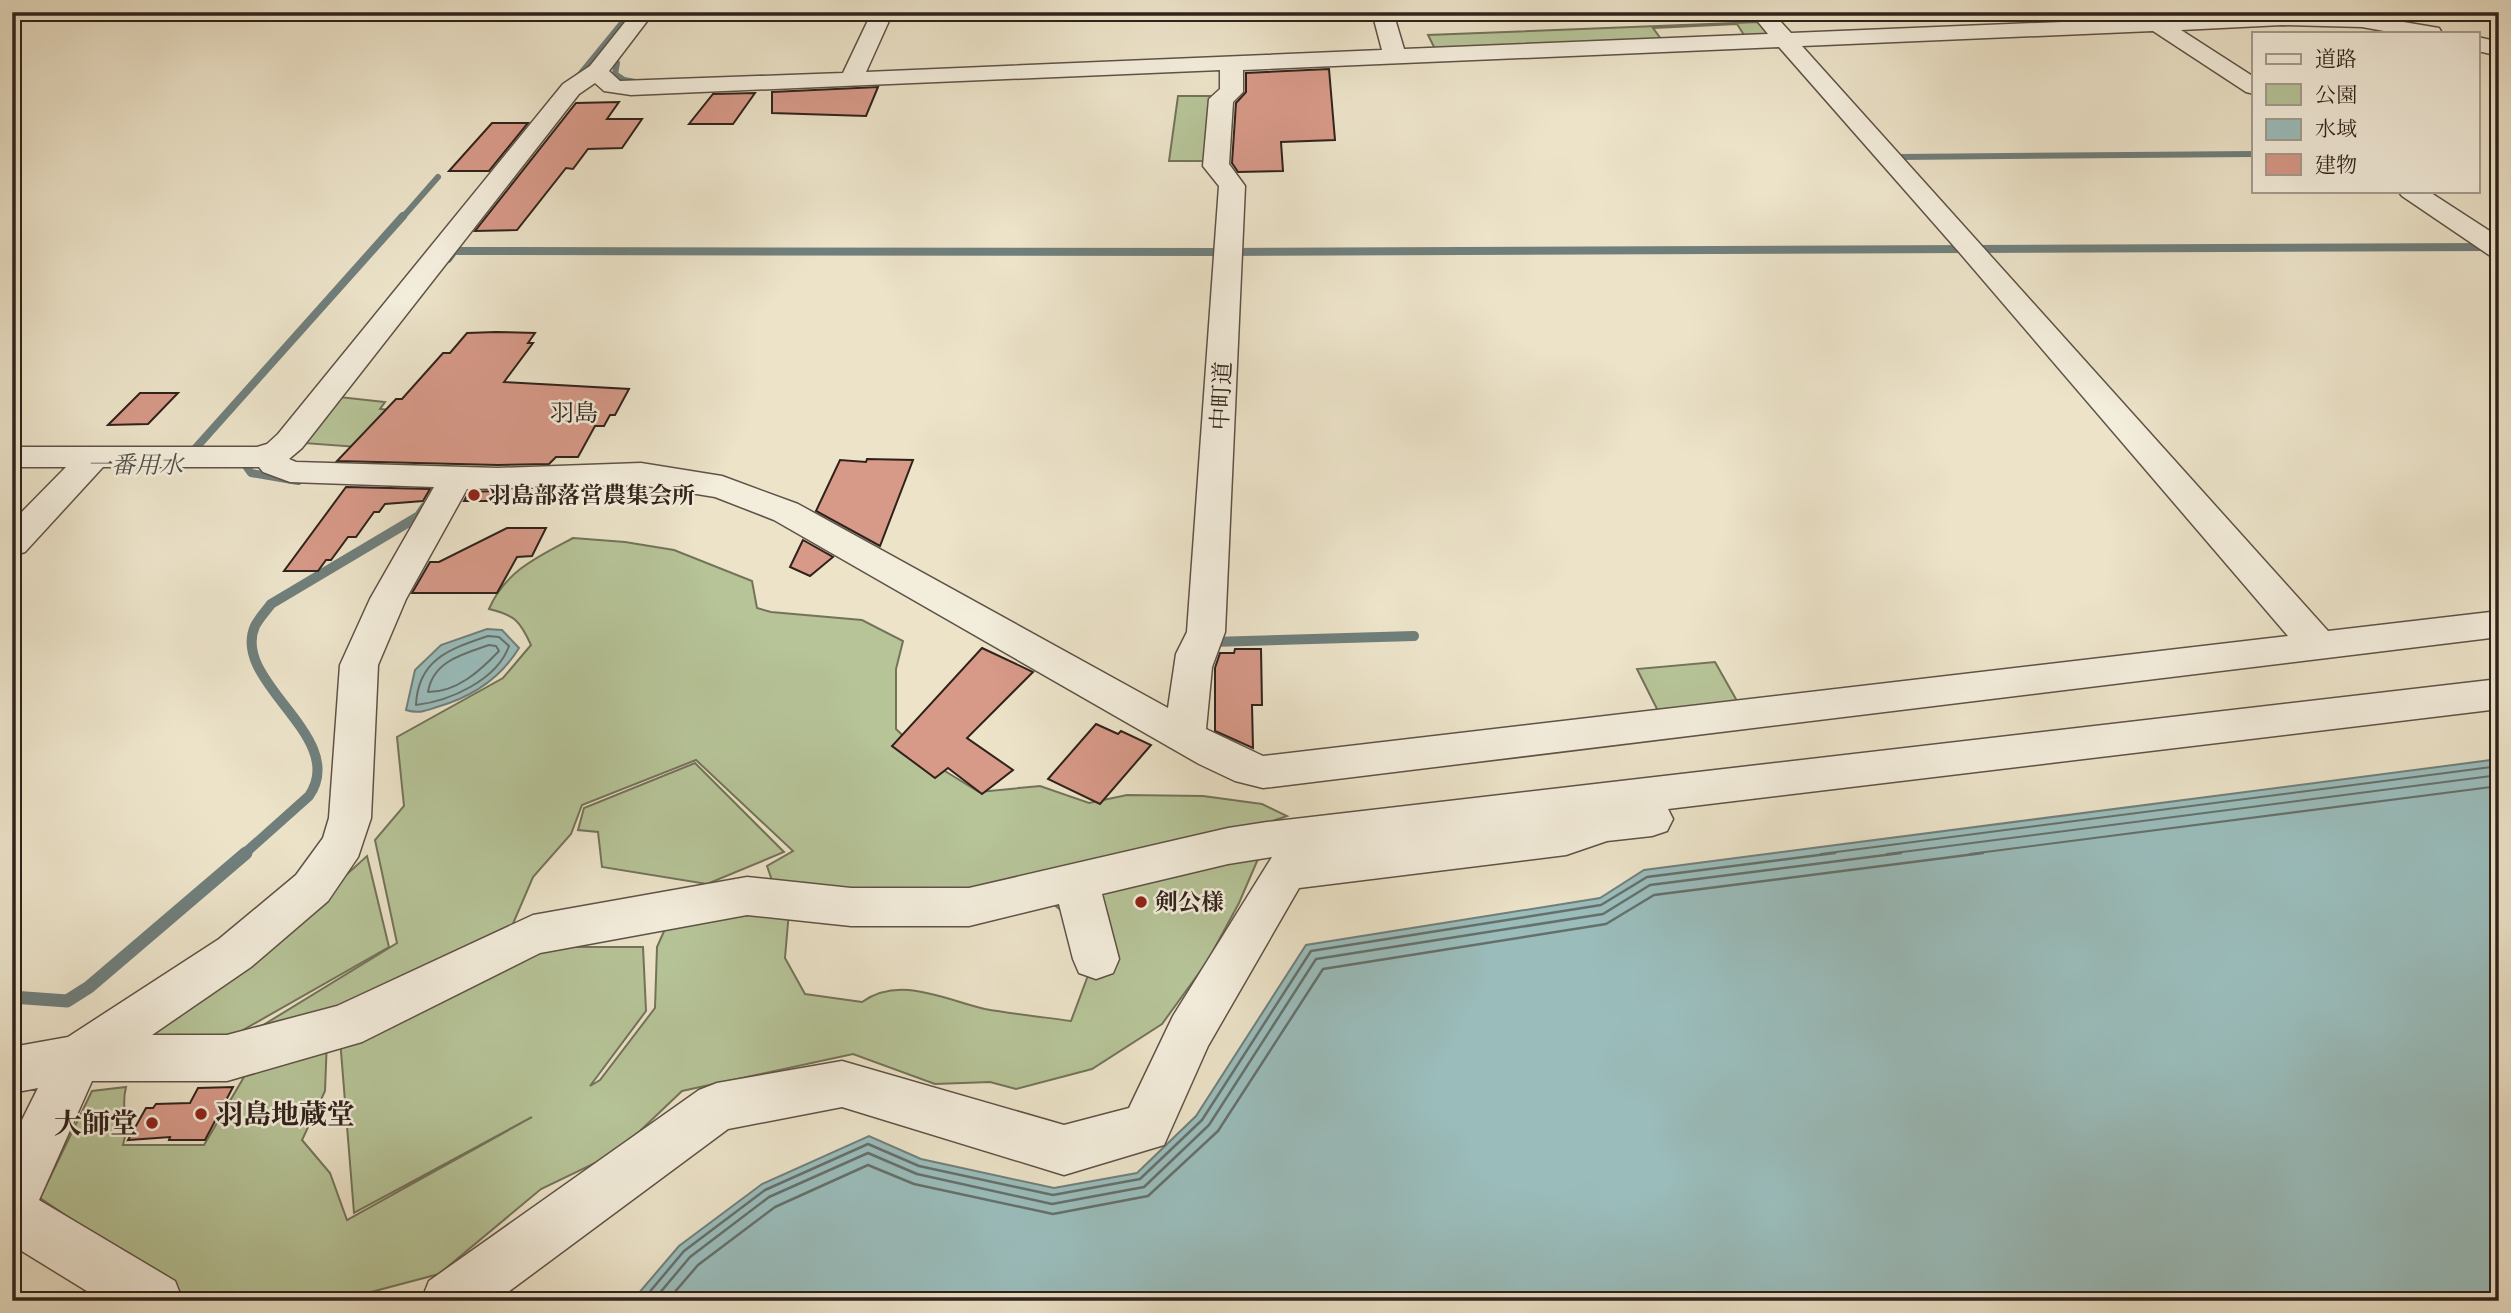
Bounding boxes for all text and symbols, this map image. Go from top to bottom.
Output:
legend [2252,32,2480,192]
text: 道路 [2315,45,2357,72]
text: 公園 [2315,81,2357,108]
text: 水域 [2315,115,2357,142]
text: 建物 [2315,151,2357,178]
street label: 中町道 [1204,361,1238,431]
district label: 羽島 [550,397,598,428]
water label: 一番用水 [87,449,185,480]
place label: 羽島部落営農集会所 [488,480,695,510]
marker: 羽島部落営農集会所 [466,487,482,503]
place label: 剣公様 [1155,887,1224,917]
marker: 剣公様 [1133,894,1149,910]
place label: 羽島地蔵堂 [215,1096,355,1132]
place label: 大師堂 [54,1105,138,1141]
marker: 羽島地蔵堂 [193,1106,209,1122]
marker: 大師堂 [144,1115,160,1131]

